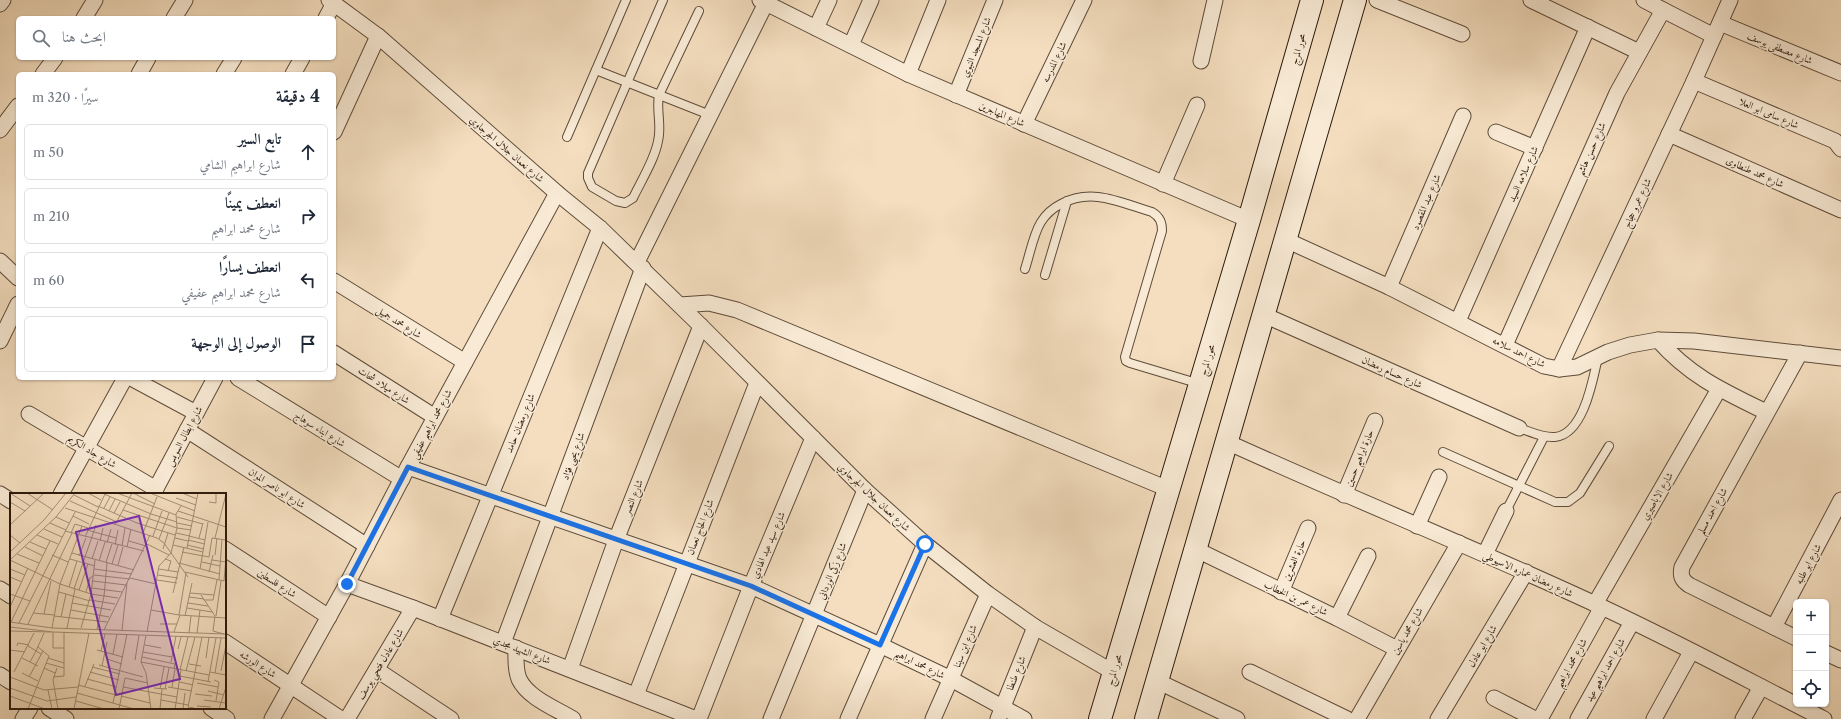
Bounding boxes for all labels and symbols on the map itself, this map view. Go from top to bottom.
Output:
street label: شارع المسجد النبوي [958,15,997,80]
street label: شارع مصطفى يوسف [1744,29,1815,70]
street label: محور المرج [1287,32,1312,67]
street label: شارع المدرسه [1039,39,1072,86]
street label: شارع سامى ابو العلا [1736,95,1801,134]
street label: شارع المهاجرين [976,99,1027,132]
street label: شارع نعمان جلال الجرجاوي [465,113,547,187]
street label: شارع حسن هاشم [1573,120,1612,179]
street label: شارع سلامه السيد [1505,144,1544,205]
street label: شارع محمد طنطاوى [1723,153,1786,193]
street label: شارع عبد المقصود [1408,172,1446,233]
street label: شارع عمرو حجاج [1620,176,1657,231]
street label: شارع محمد جميل [372,303,424,344]
street label: شارع احمد سلامه [1489,334,1548,373]
street label: محور المرج [1196,343,1221,378]
street label: شارع حسام رمضان [1359,353,1425,394]
street label: شارع ميلاد شحات [354,363,413,409]
street label: شارع محمد ابراهيم عفيفي [407,387,458,463]
street label: شارع رمضان حامد [502,391,541,456]
street label: شارع ابطال السويس [163,403,208,470]
street label: شارع ابناء سوهاج [291,408,348,453]
street label: حارة ابراهيم حسين [1342,428,1380,490]
street label: شارع يحيى فؤاد [558,430,590,482]
street label: شارع جاد الكريم [64,431,119,473]
street label: شارع نعمان جلال الجرجاوي [833,460,913,536]
street label: شارع ابو ناصر الموان [245,465,308,514]
street label: شارع الاباصيري [1638,470,1679,524]
street label: شارع النصر [620,477,649,519]
street label: شارع احمد مسلم [1694,485,1734,539]
inset map [10,493,226,709]
street label: شارع الحاج نعمان [683,497,719,558]
street label: شارع سيد عبد الهادي [748,509,791,582]
route start [916,535,934,553]
street label: حارة العشرين [1280,537,1308,583]
street label: شارع زكي الورداني [815,540,852,603]
street label: شارع ابو طلبه [1792,541,1827,588]
street label: شارع رمضان عماره الاسيوطي [1480,548,1575,603]
street label: شارع فلسطين [253,566,299,603]
route end [338,575,356,593]
street label: شارع عمر بن الخطاب [1261,578,1330,621]
street label: شارع محمد ياسين [1388,605,1428,658]
street label: شارع ابن سينا [950,622,983,671]
street label: شارع ابو عادل [1464,622,1502,671]
street label: شارع عادل فتحي يوسف [354,626,409,703]
street label: شارع الشهيد مجدي [490,633,553,670]
street label: شارع محمد ابراهيم [1552,636,1593,692]
street label: شارع احمد ابراهيم عيد [1582,636,1631,706]
street label: شارع محمد ابراهيم [891,646,947,685]
street label: شارع الورشه [236,647,279,683]
street label: محور المرج [1103,653,1128,688]
street label: شارع طنطا [1003,654,1032,693]

